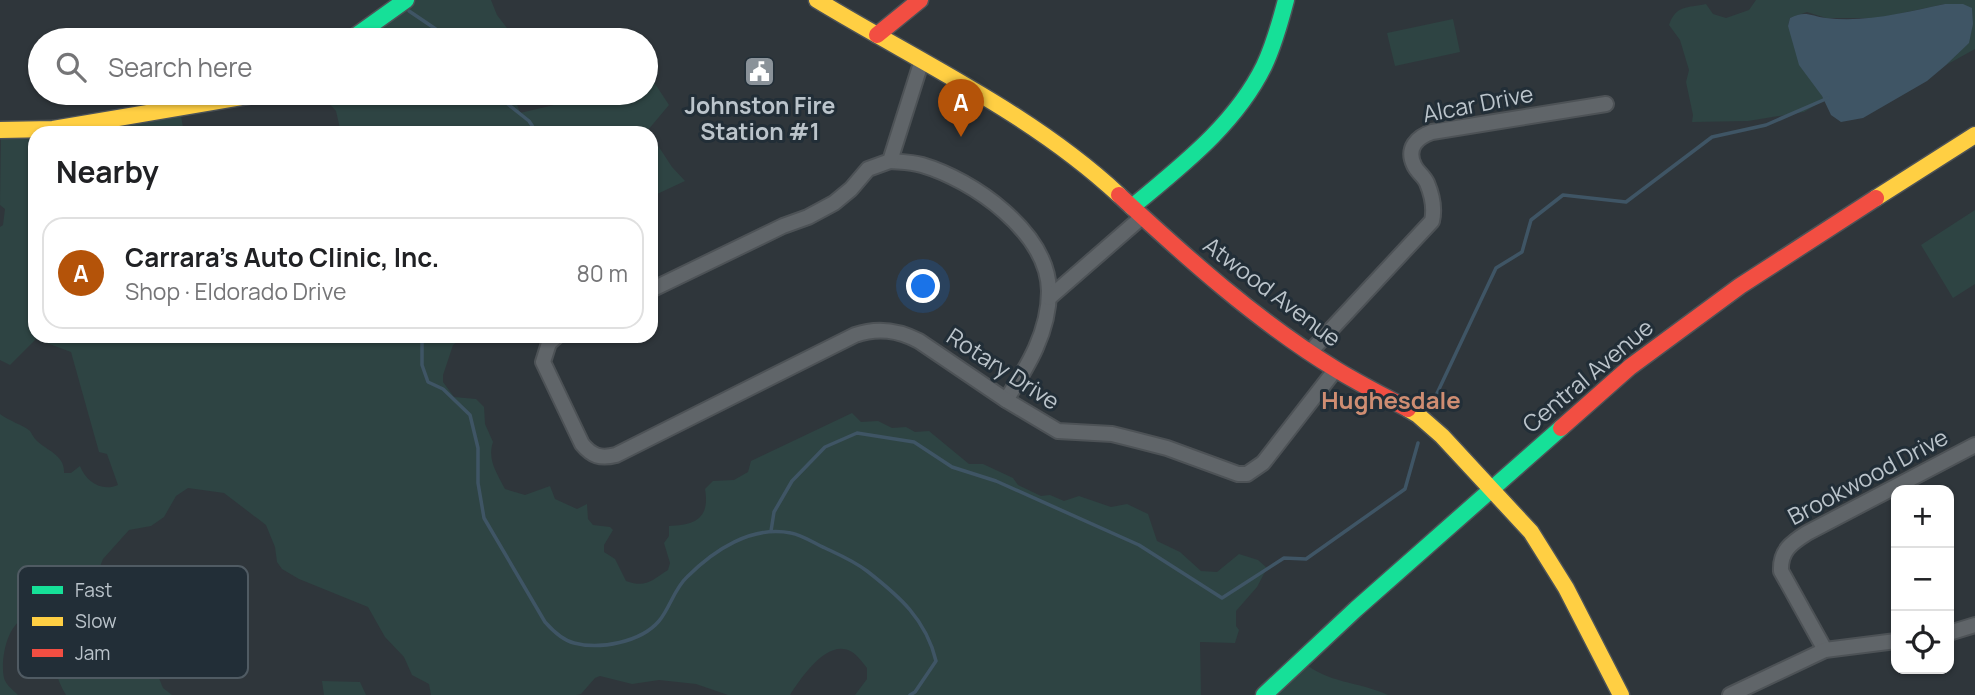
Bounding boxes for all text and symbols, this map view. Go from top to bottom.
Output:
search box [28,28,658,105]
icon: search [52,48,90,86]
text: Search here [108,49,253,85]
public building icon: Johnston Fire Station #1 [743,55,777,89]
street label: Alcar Drive [1420,77,1536,129]
pin: A [938,79,984,137]
place label: Johnston Fire Station #1 [685,89,836,147]
text: Nearby [56,151,159,192]
street label: Atwood Avenue [1197,229,1348,354]
text: Carrara's Auto Clinic, Inc. [125,239,439,275]
text: A [73,257,89,289]
text: 80 m [577,257,628,289]
your location [906,269,940,303]
text: Shop · Eldorado Drive [125,275,346,307]
street label: Central Avenue [1515,311,1660,439]
street label: Rotary Drive [941,320,1066,417]
district label: Hughesdale [1321,383,1461,416]
street label: Brookwood Drive [1782,420,1953,532]
map controls [1891,485,1954,674]
button: + [1891,485,1954,548]
button: − [1891,548,1954,611]
legend [18,566,248,678]
text: Fast [75,577,112,603]
text: Slow [75,608,117,634]
button: locate [1891,611,1954,674]
text: Jam [75,640,110,666]

